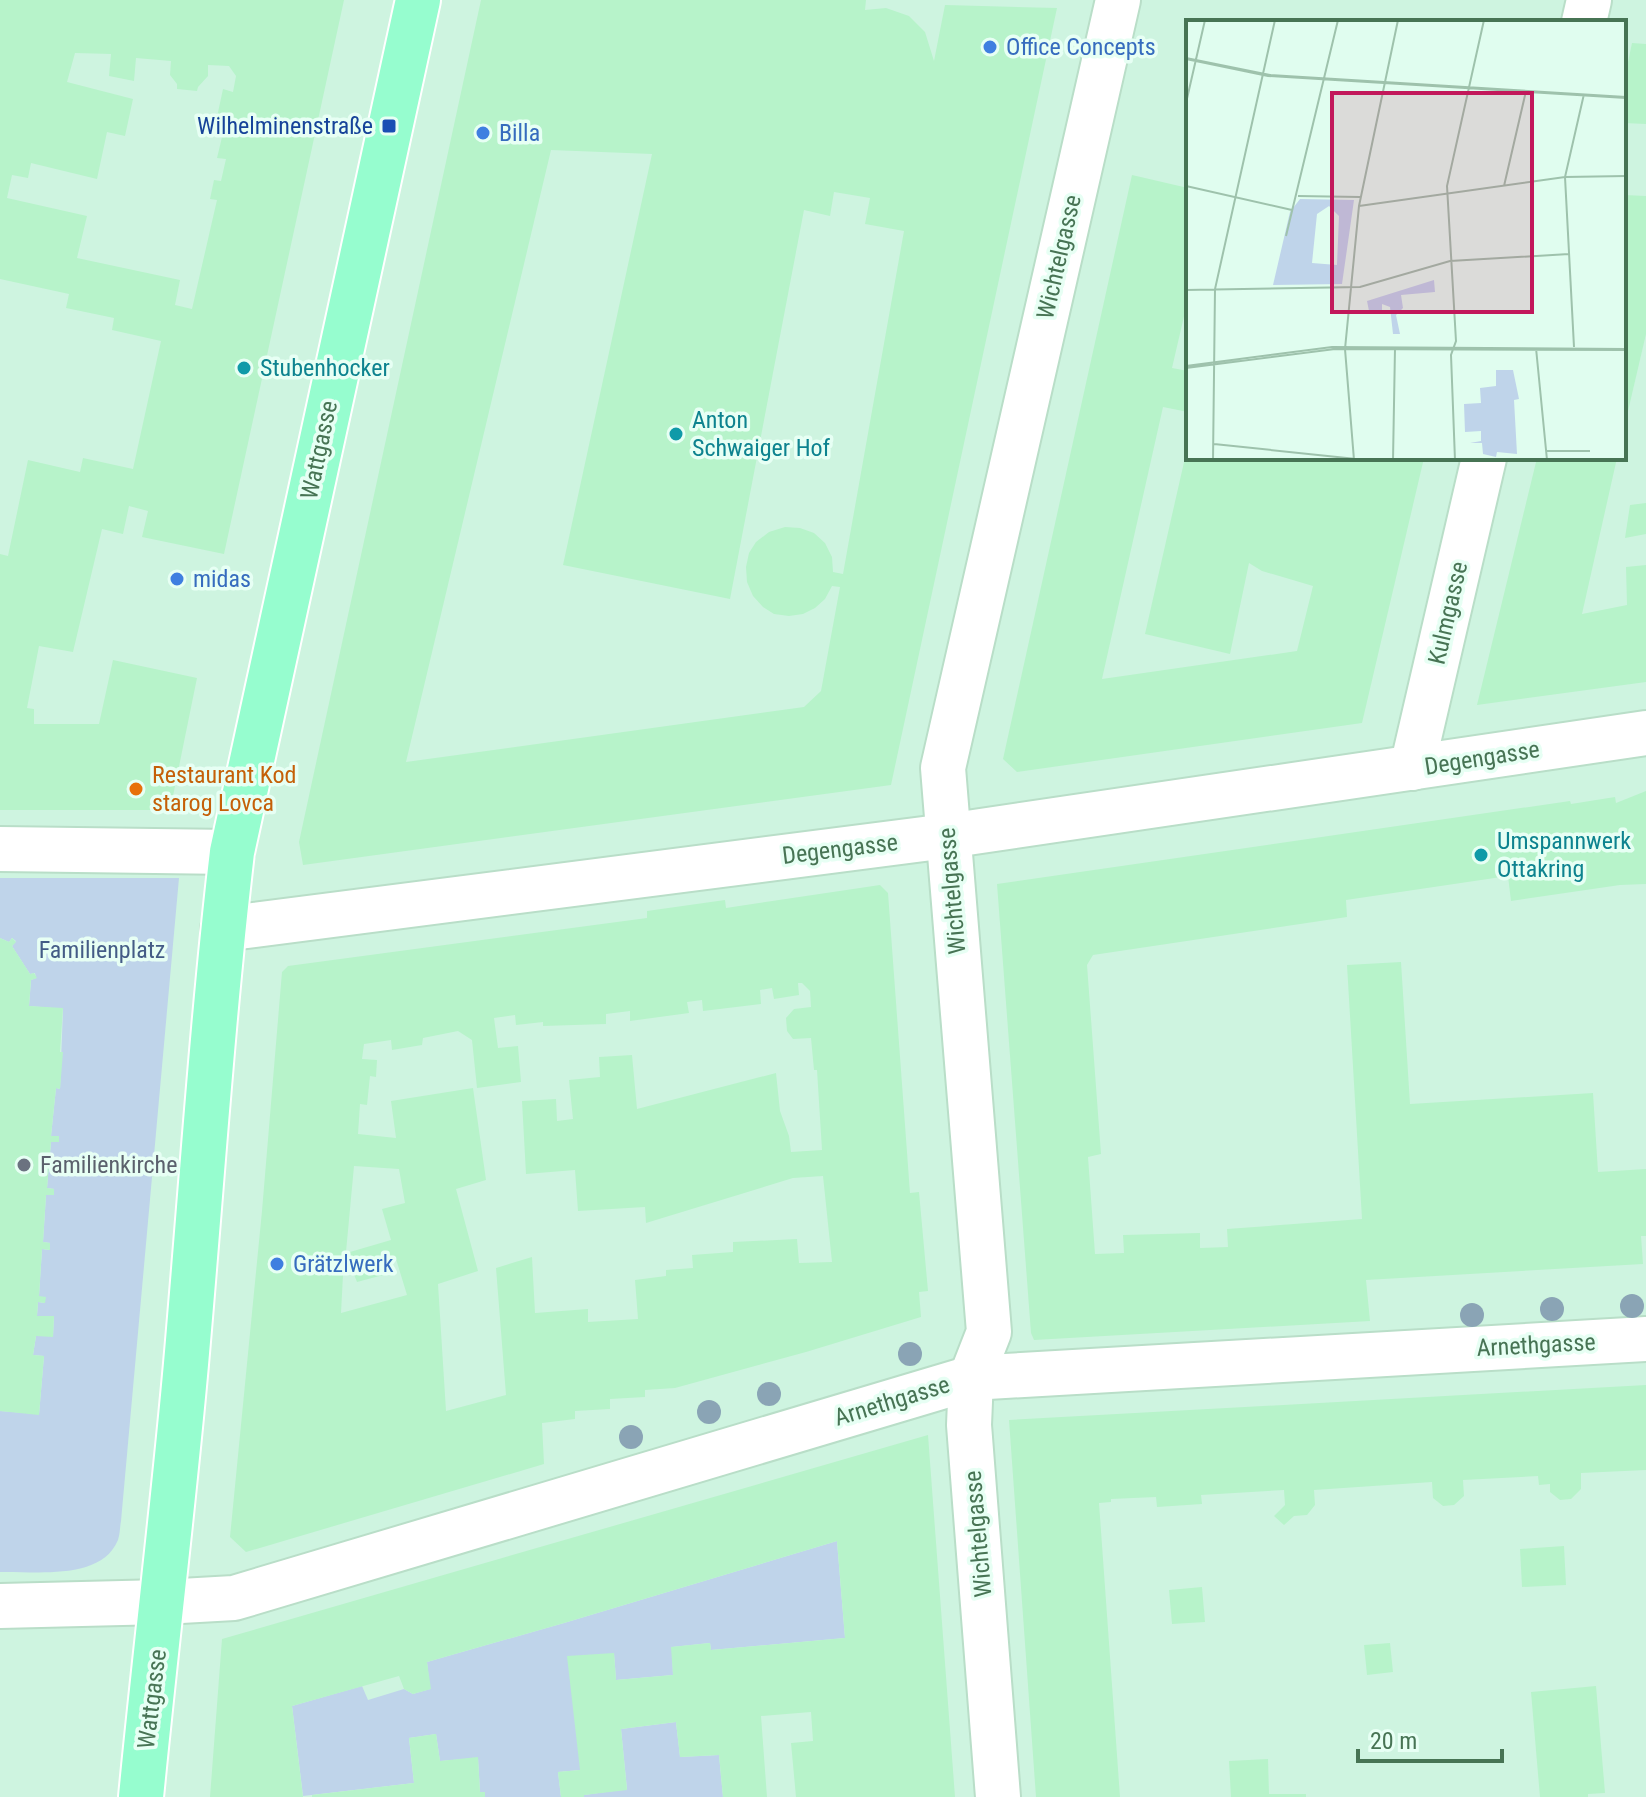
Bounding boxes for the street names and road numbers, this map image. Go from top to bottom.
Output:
street label: Wichtelgasse [1031,192,1087,322]
street label: Wattgasse [295,398,343,502]
street label: Kulmgasse [1423,559,1473,667]
street label: Degengasse [1422,735,1542,781]
street label: Wichtelgasse [933,827,971,955]
street label: Degengasse [781,828,899,870]
street label: Arnethgasse [1476,1328,1596,1362]
street label: Arnethgasse [831,1370,953,1432]
street label: Wichtelgasse [959,1470,997,1598]
street label: Wattgasse [132,1648,172,1750]

